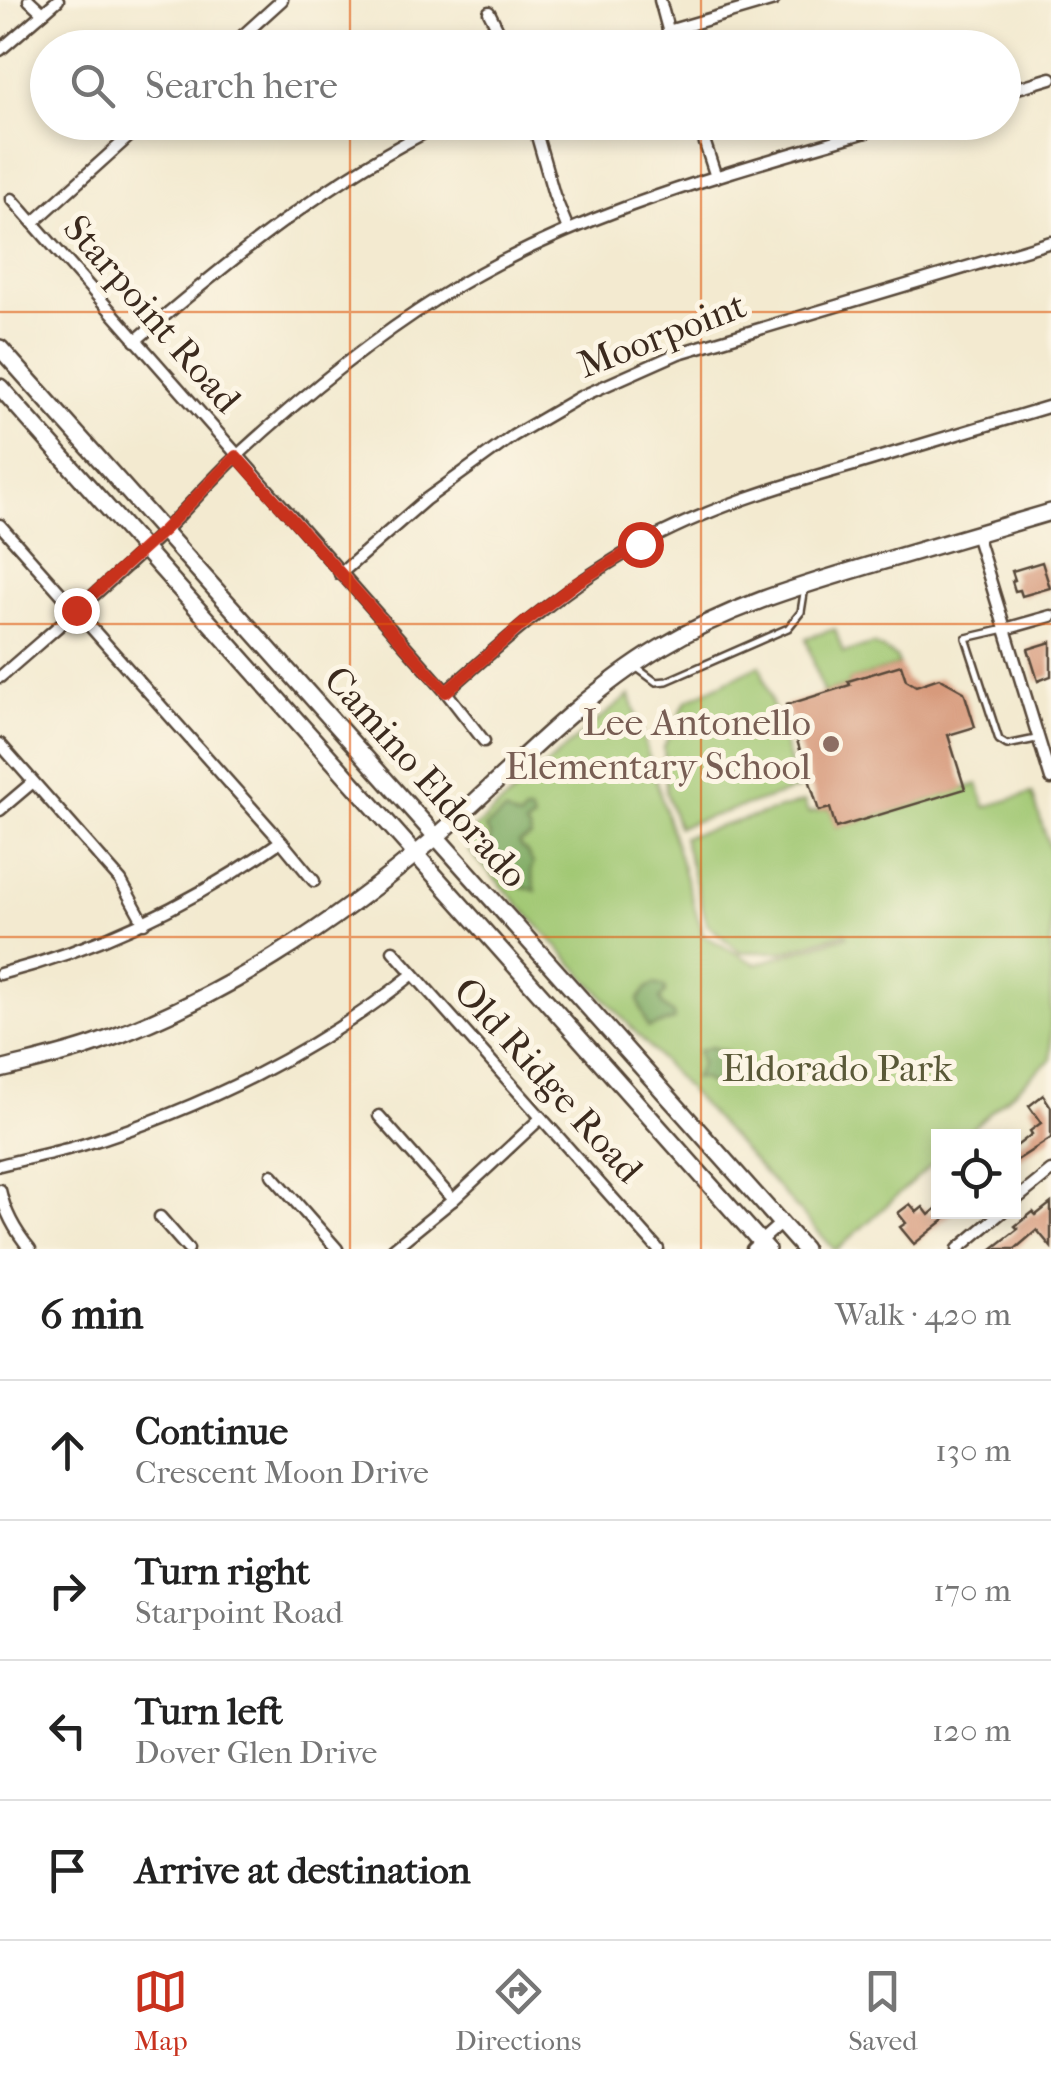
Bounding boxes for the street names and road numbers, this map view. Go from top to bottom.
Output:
street label: Starpoint Road [54,206,250,422]
street label: Moorpoint [572,282,753,388]
street label: Camino Eldorado [315,657,537,897]
street label: Old Ridge Road [444,968,652,1192]

